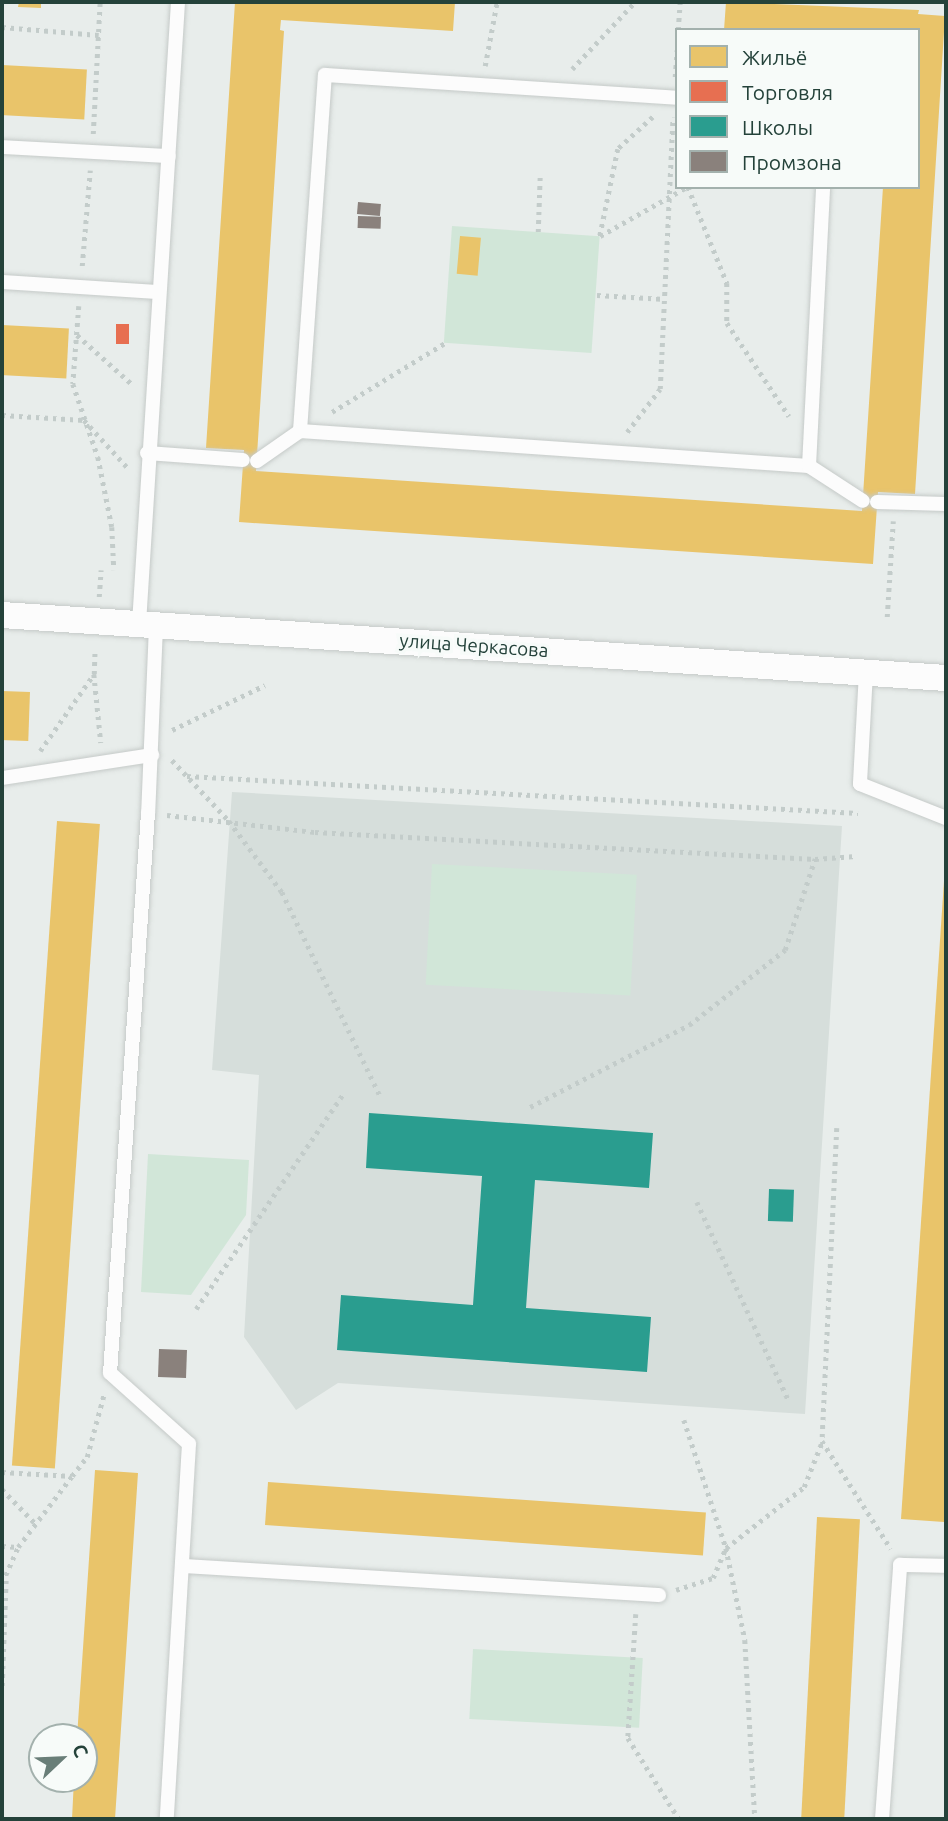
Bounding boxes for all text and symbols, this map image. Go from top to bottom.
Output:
legend [675,28,920,189]
text: Жильё [742,45,807,69]
text: Торговля [742,80,833,104]
text: Школы [742,115,813,139]
text: Промзона [742,150,842,174]
street label: улица Черкасова [399,629,549,663]
north arrow [28,1723,98,1793]
text: С [68,1741,93,1760]

